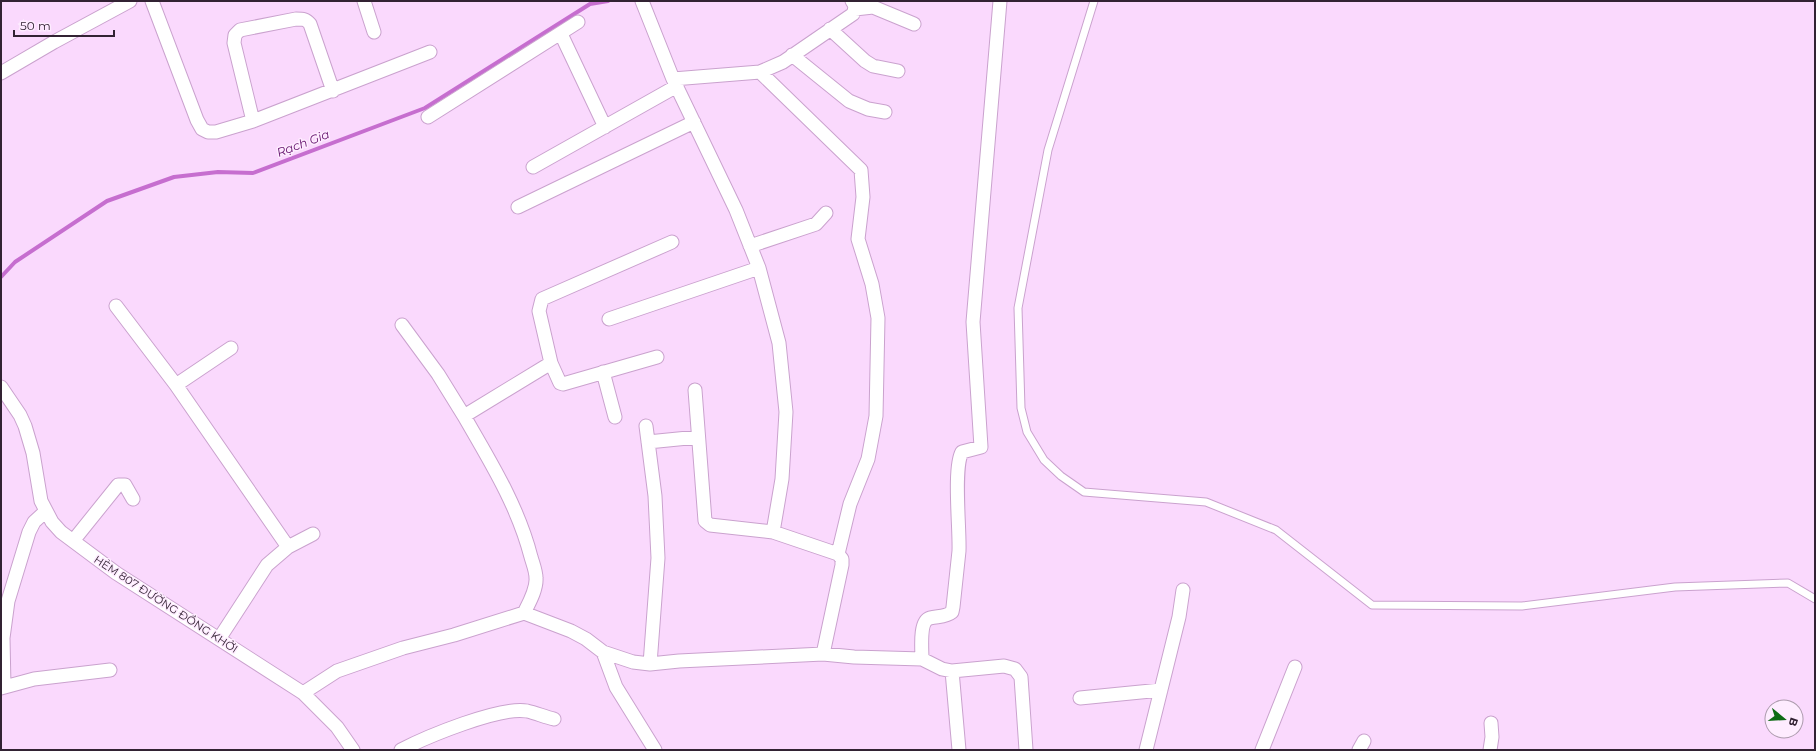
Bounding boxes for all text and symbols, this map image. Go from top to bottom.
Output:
scale bar [14,12,114,38]
text: 50 m [20,18,51,33]
water label: Rạch Gia [274,126,332,160]
street label: HẺM 807 ĐƯỜNG ĐỒNG KHỞI [91,552,241,656]
north arrow [1764,699,1804,739]
text: B [1786,716,1801,728]

